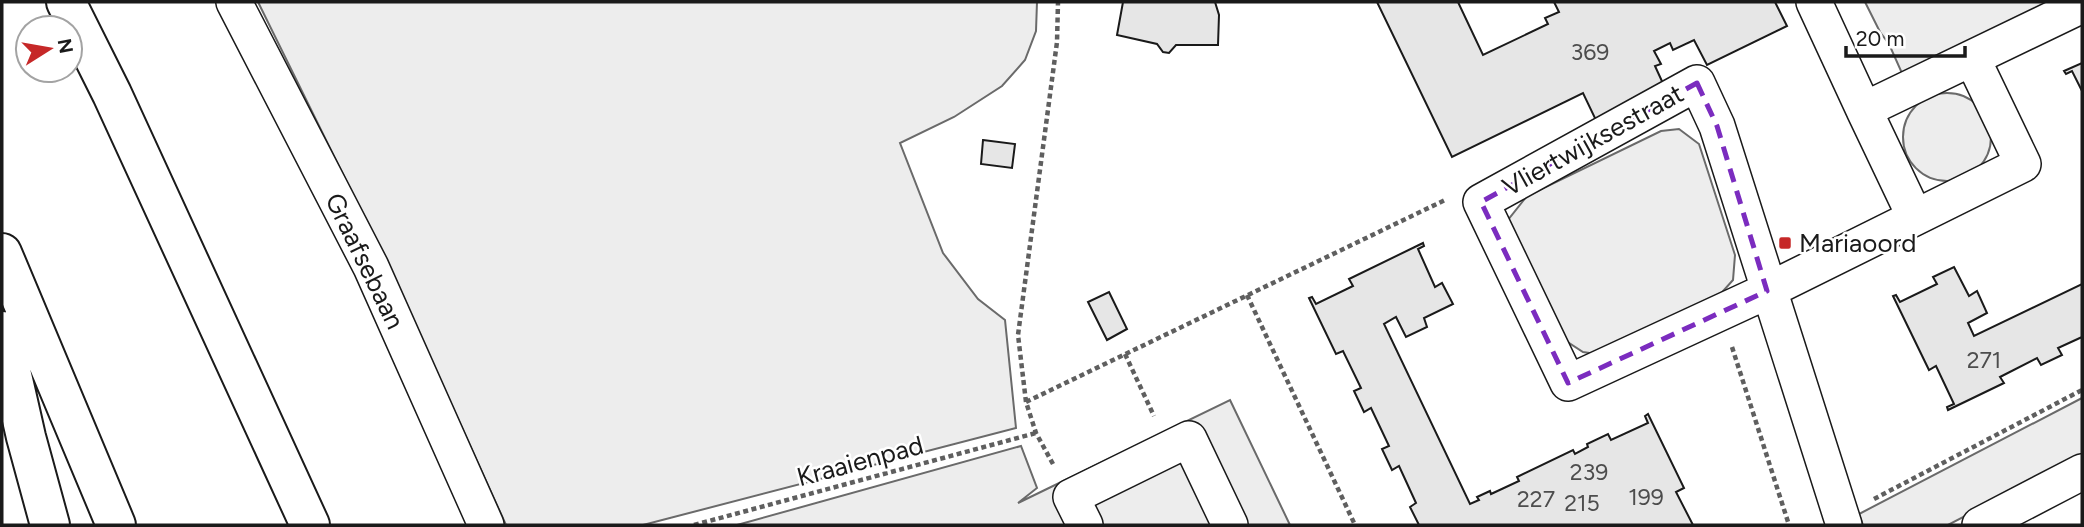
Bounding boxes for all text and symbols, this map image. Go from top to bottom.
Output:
north arrow [14,14,84,84]
scale bar [1846,14,1965,58]
text: 20 m [1856,26,1904,51]
text: N [53,36,78,55]
house number: 369 [1571,38,1609,66]
street label: Vliertwijksestraat [1497,77,1689,203]
street label: Graafsebaan [318,188,412,334]
place label: Mariaoord [1799,227,1917,259]
marker: Mariaoord [1777,235,1793,251]
house number: 271 [1967,346,2001,374]
street label: Kraaienpad [793,429,927,493]
house number: 239 [1570,458,1608,486]
house number: 199 [1628,483,1664,511]
house number: 227 [1517,485,1555,513]
house number: 215 [1564,489,1600,517]

